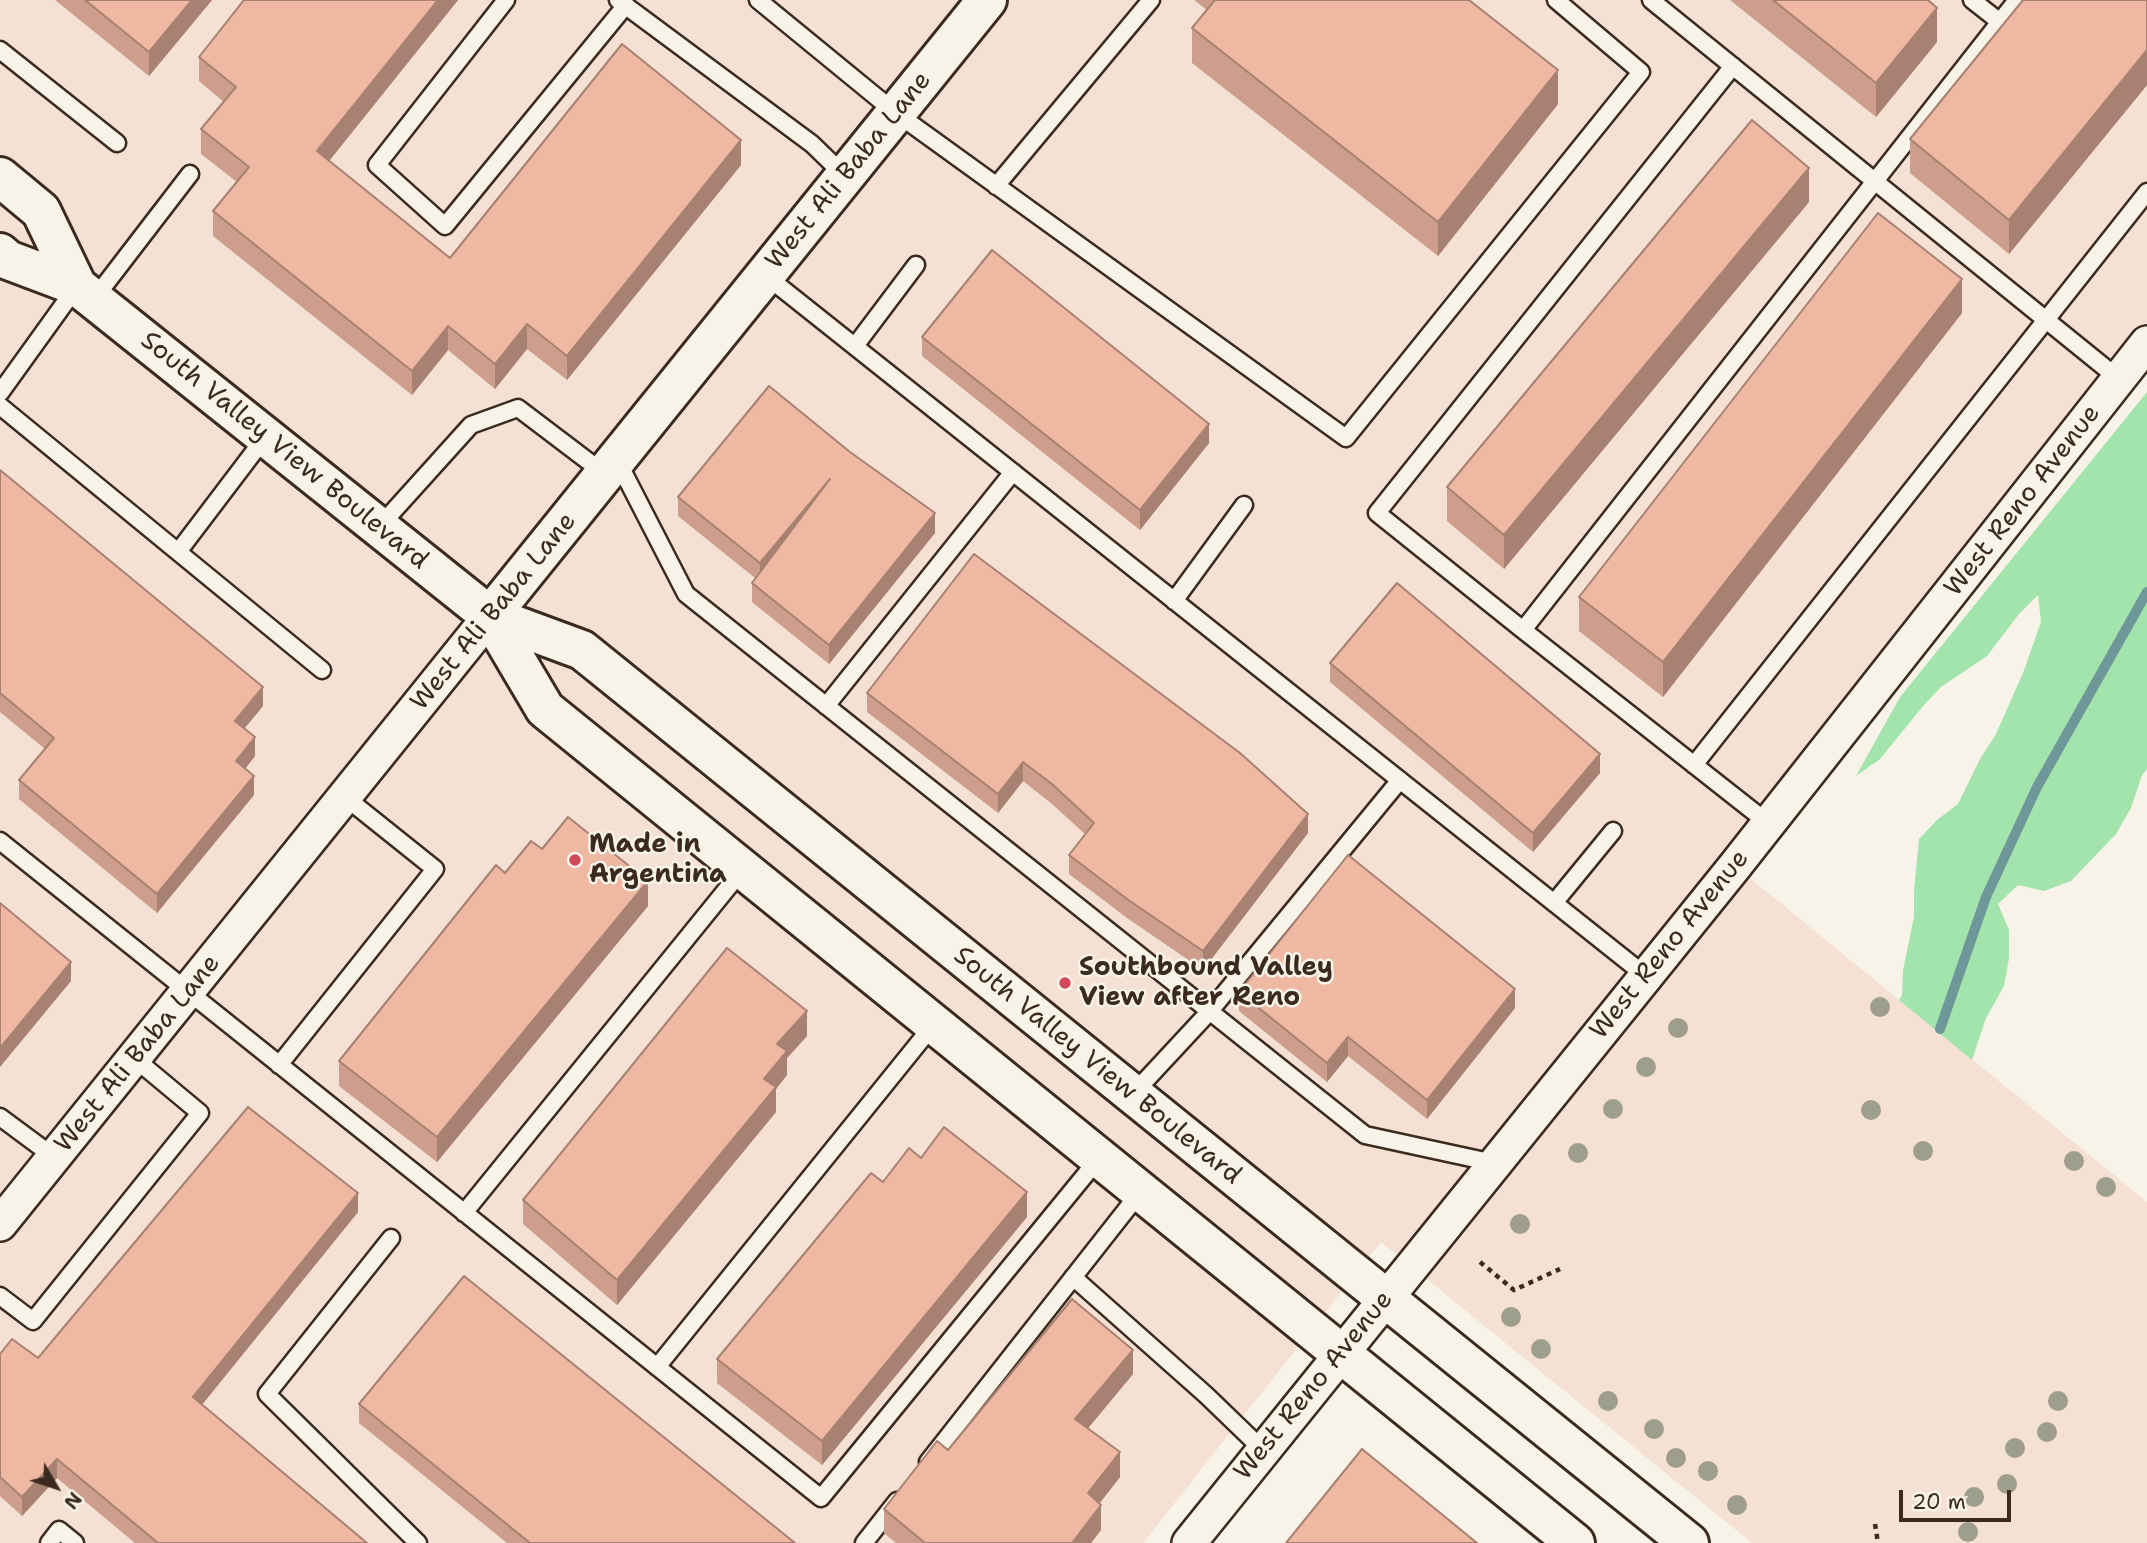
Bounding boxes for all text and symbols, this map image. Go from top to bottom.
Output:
street label: West Ali Baba Lane [760,66,938,276]
street label: South Valley View Boulevard [134,325,434,577]
street label: West Reno Avenue [1938,399,2108,603]
street label: West Ali Baba Lane [405,507,583,717]
place label: Made in Argentina [589,829,727,890]
street label: West Reno Avenue [1584,844,1756,1046]
marker: Made in Argentina [567,852,583,868]
street label: South Valley View Boulevard [947,940,1247,1192]
street label: West Ali Baba Lane [49,949,227,1159]
place label: Southbound Valley View after Reno [1079,952,1333,1014]
marker: Southbound Valley View after Reno [1057,975,1073,991]
street label: West Reno Avenue [1228,1285,1400,1487]
north arrow [21,1452,91,1522]
scale bar [1902,1476,2014,1520]
text: N [58,1487,87,1514]
text: 20 m [1912,1488,1966,1516]

